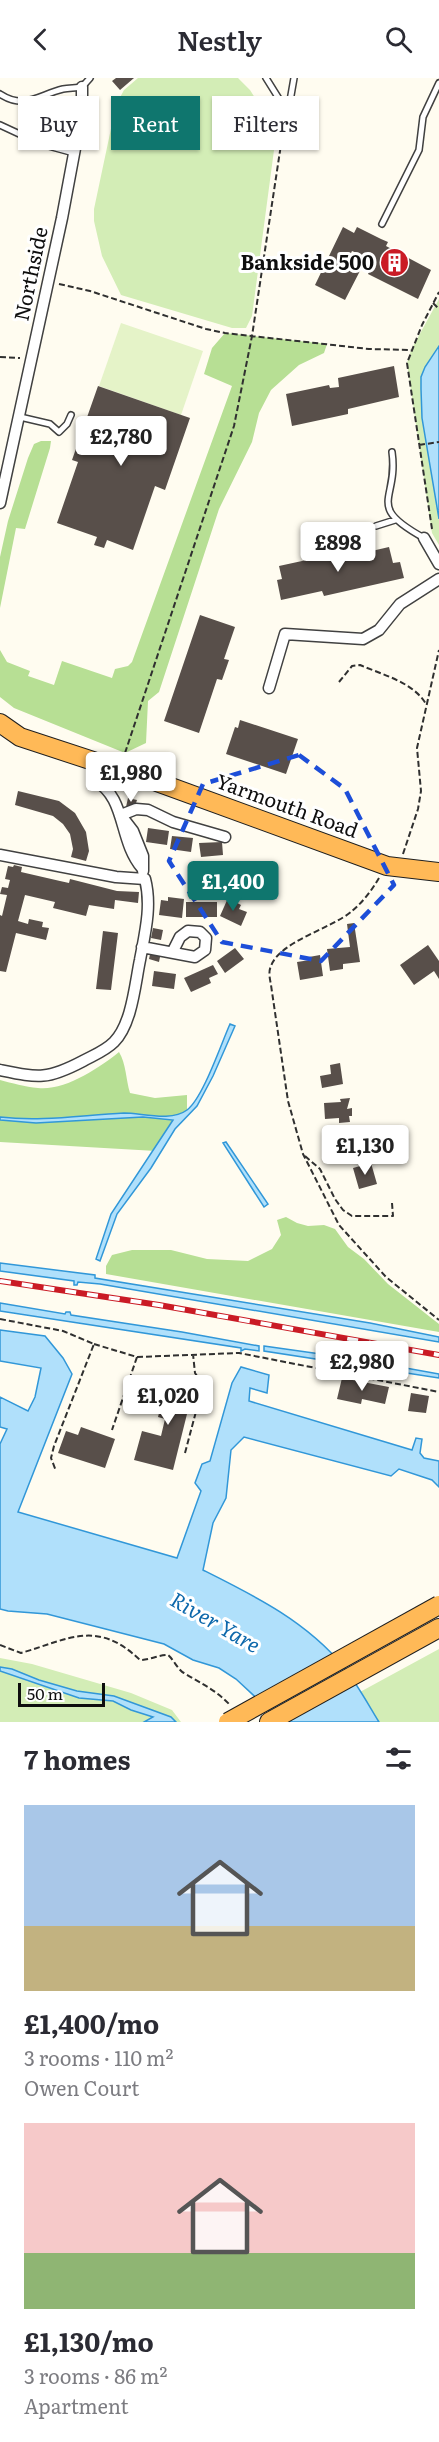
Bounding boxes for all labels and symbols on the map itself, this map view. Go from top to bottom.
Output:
street label: Northside [4,224,54,324]
place label: Bankside 500 [240,246,374,276]
building icon: Bankside 500 [379,247,411,279]
pin: £2,780 [72,416,170,467]
pin: £898 [302,522,374,573]
pin: £1,980 [82,752,180,803]
street label: Yarmouth Road [212,765,363,844]
pin: £1,400 [184,861,282,912]
pin: £1,130 [316,1125,414,1176]
pin: £2,980 [313,1341,411,1392]
pin: £1,020 [119,1375,217,1426]
water label: River Yare [166,1583,267,1659]
scale bar [18,1680,105,1708]

